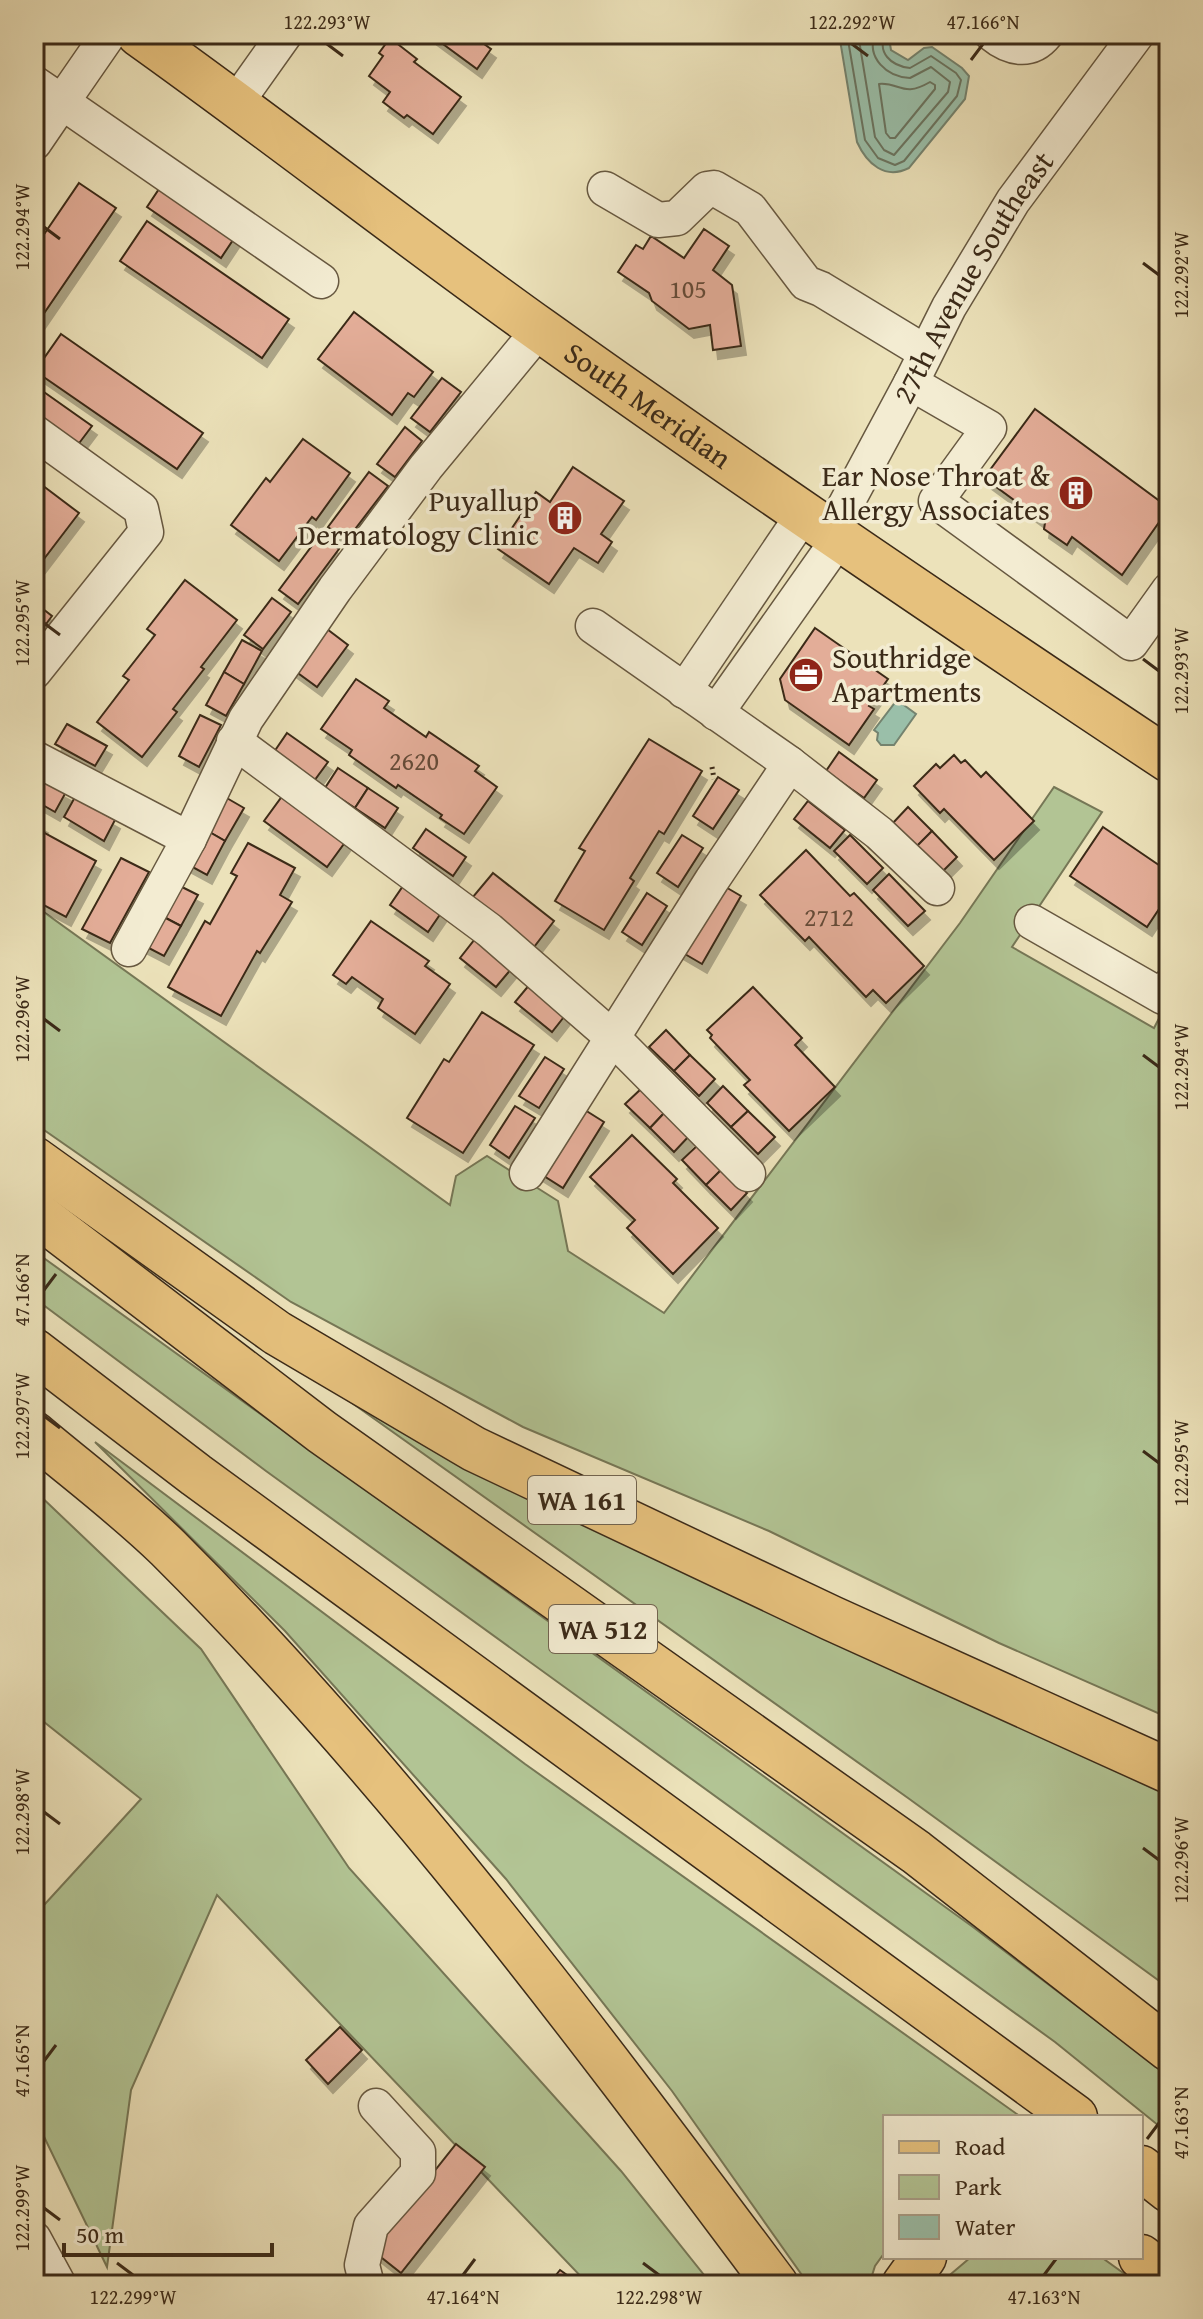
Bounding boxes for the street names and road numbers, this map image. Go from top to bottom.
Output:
street label: 27th Avenue Southeast [881,141,1064,411]
street label: South Meridian [556,331,741,479]
road number: WA 161 [528,1476,636,1524]
road number: WA 512 [549,1605,657,1653]

